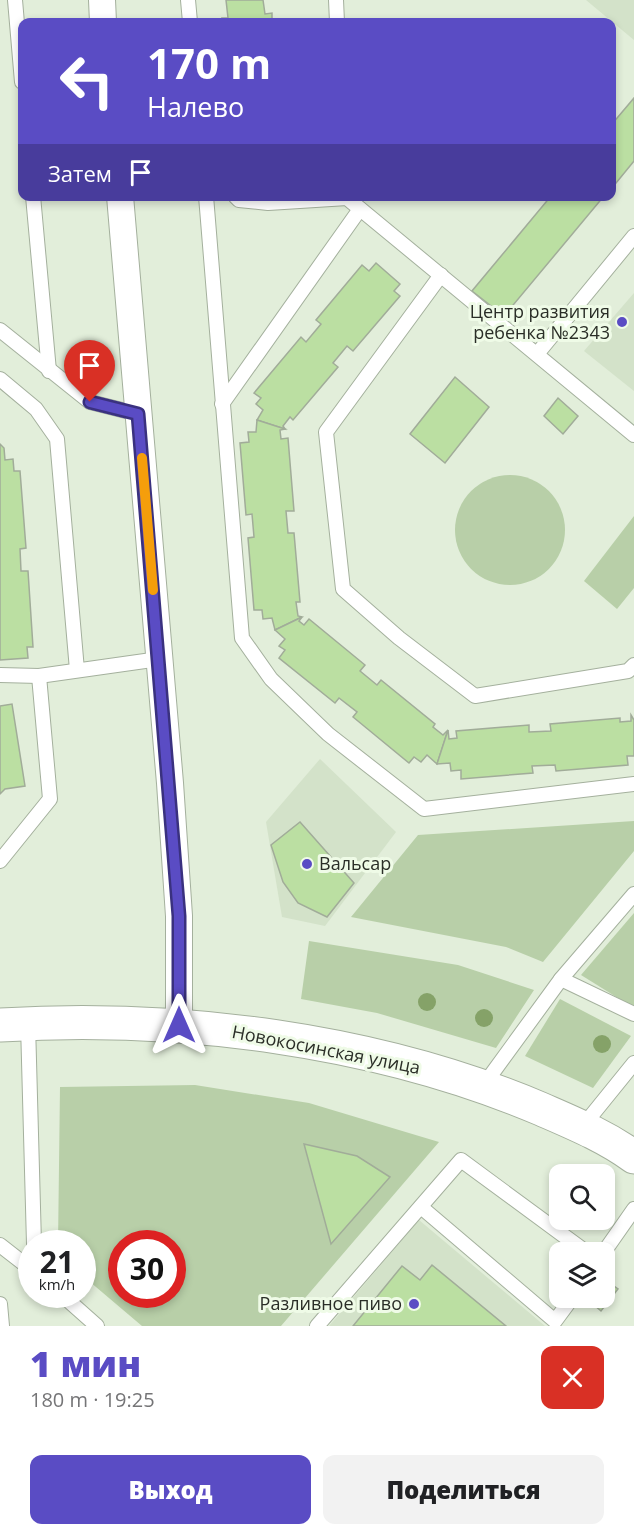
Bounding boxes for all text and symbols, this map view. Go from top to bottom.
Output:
text: 170 m [147,34,271,91]
icon: left [48,42,126,120]
text: Налево [147,88,244,125]
icon: arrive [124,156,157,189]
text: Затем [48,158,112,188]
place label: Центр развития ребенка №2343 [470,299,610,344]
marker: Центр развития ребенка №2343 [615,315,629,329]
pin [64,340,115,402]
icon: arrive [73,349,106,382]
place label: Вальсар [319,851,391,875]
marker: Вальсар [300,857,314,871]
position arrow [147,993,211,1057]
street label: Новокосинская улица [230,1019,422,1079]
map controls [549,1164,615,1308]
button: search [549,1164,615,1230]
speed limit sign: 30 [108,1230,186,1308]
text: 21 [40,1241,74,1282]
button: layers [549,1242,615,1308]
text: km/h [39,1274,75,1294]
place label: Разливное пиво [260,1291,402,1315]
marker: Разливное пиво [407,1297,421,1311]
text: 1 мин [30,1339,141,1388]
button: close [541,1346,604,1409]
text: 180 m · 19:25 [30,1386,155,1413]
button: Выход [30,1455,311,1524]
button: Поделиться [323,1455,604,1524]

